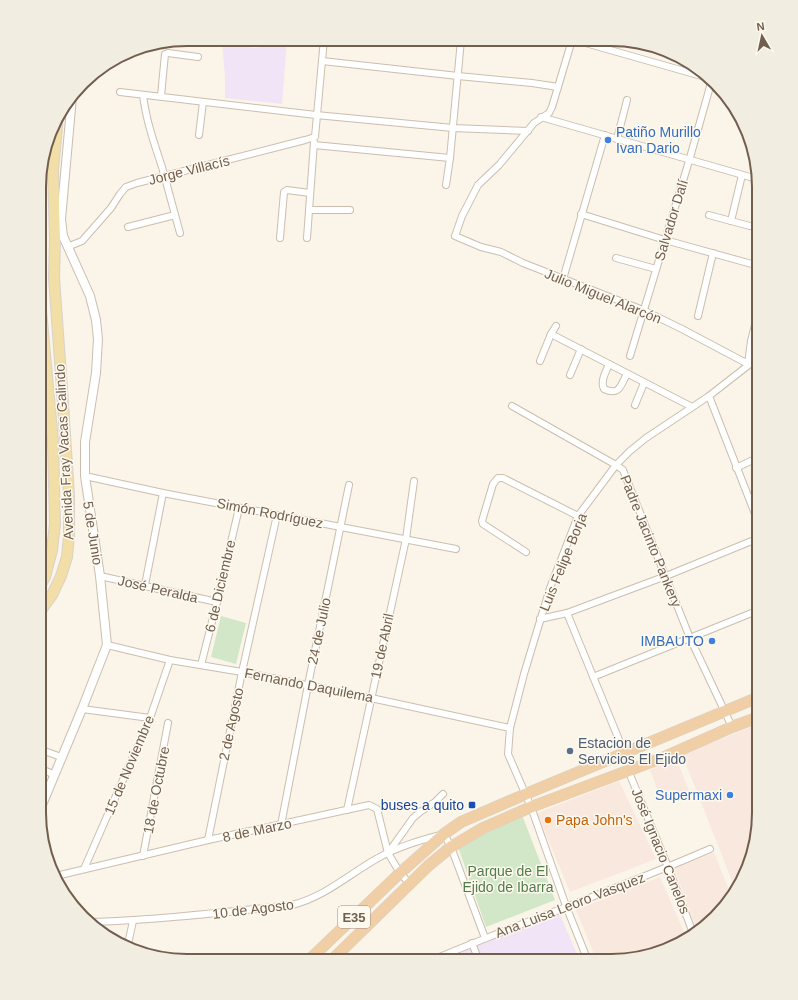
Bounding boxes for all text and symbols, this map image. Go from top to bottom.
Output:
north arrow [742,16,782,56]
text: N [756,20,765,33]
place label: Patiño Murillo Ivan Dario [616,124,701,156]
marker: Patiño Murillo Ivan Dario [603,135,613,145]
street label: Jorge Villacís [147,152,231,188]
street label: Salvador Dalí [651,177,691,263]
street label: Julio Miguel Alarcón [542,265,664,327]
street label: Avenida Fray Vacas Galindo [51,363,77,540]
street label: Padre Jacinto Pankery [617,473,685,609]
street label: Simón Rodríguez [215,495,325,531]
street label: 5 de Junio [80,500,106,566]
street label: Luis Felipe Borja [536,510,590,613]
street label: 6 de Diciembre [202,538,238,634]
street label: José Peralda [116,572,200,606]
street label: 24 de Julio [304,596,334,666]
street label: 19 de Abril [367,612,397,680]
place label: IMBAUTO [640,633,704,649]
marker: IMBAUTO [707,636,717,646]
street label: Fernando Daquilema [243,665,375,705]
street label: 2 de Agosto [215,686,247,762]
street label: 15 de Noviembre [101,713,157,817]
place label: Estacion de Servicios El Ejido [578,735,686,767]
street label: 18 de Octubre [140,745,172,835]
marker: Estacion de Servicios El Ejido [565,746,575,756]
street label: José Ignacio Canelos [629,786,693,916]
place label: Supermaxi [655,787,722,803]
marker: Supermaxi [725,790,735,800]
place label: buses a quito [381,797,464,813]
marker: buses a quito [467,800,477,810]
place label: Papa John's [556,812,633,828]
street label: 8 de Marzo [221,815,293,845]
marker: Papa John's [543,815,553,825]
park label: Parque de El Ejido de Ibarra [462,863,554,895]
street label: Ana Luisa Leoro Vasquez [493,869,647,941]
street label: 10 de Agosto [211,896,295,922]
road number: E35 [338,906,370,928]

